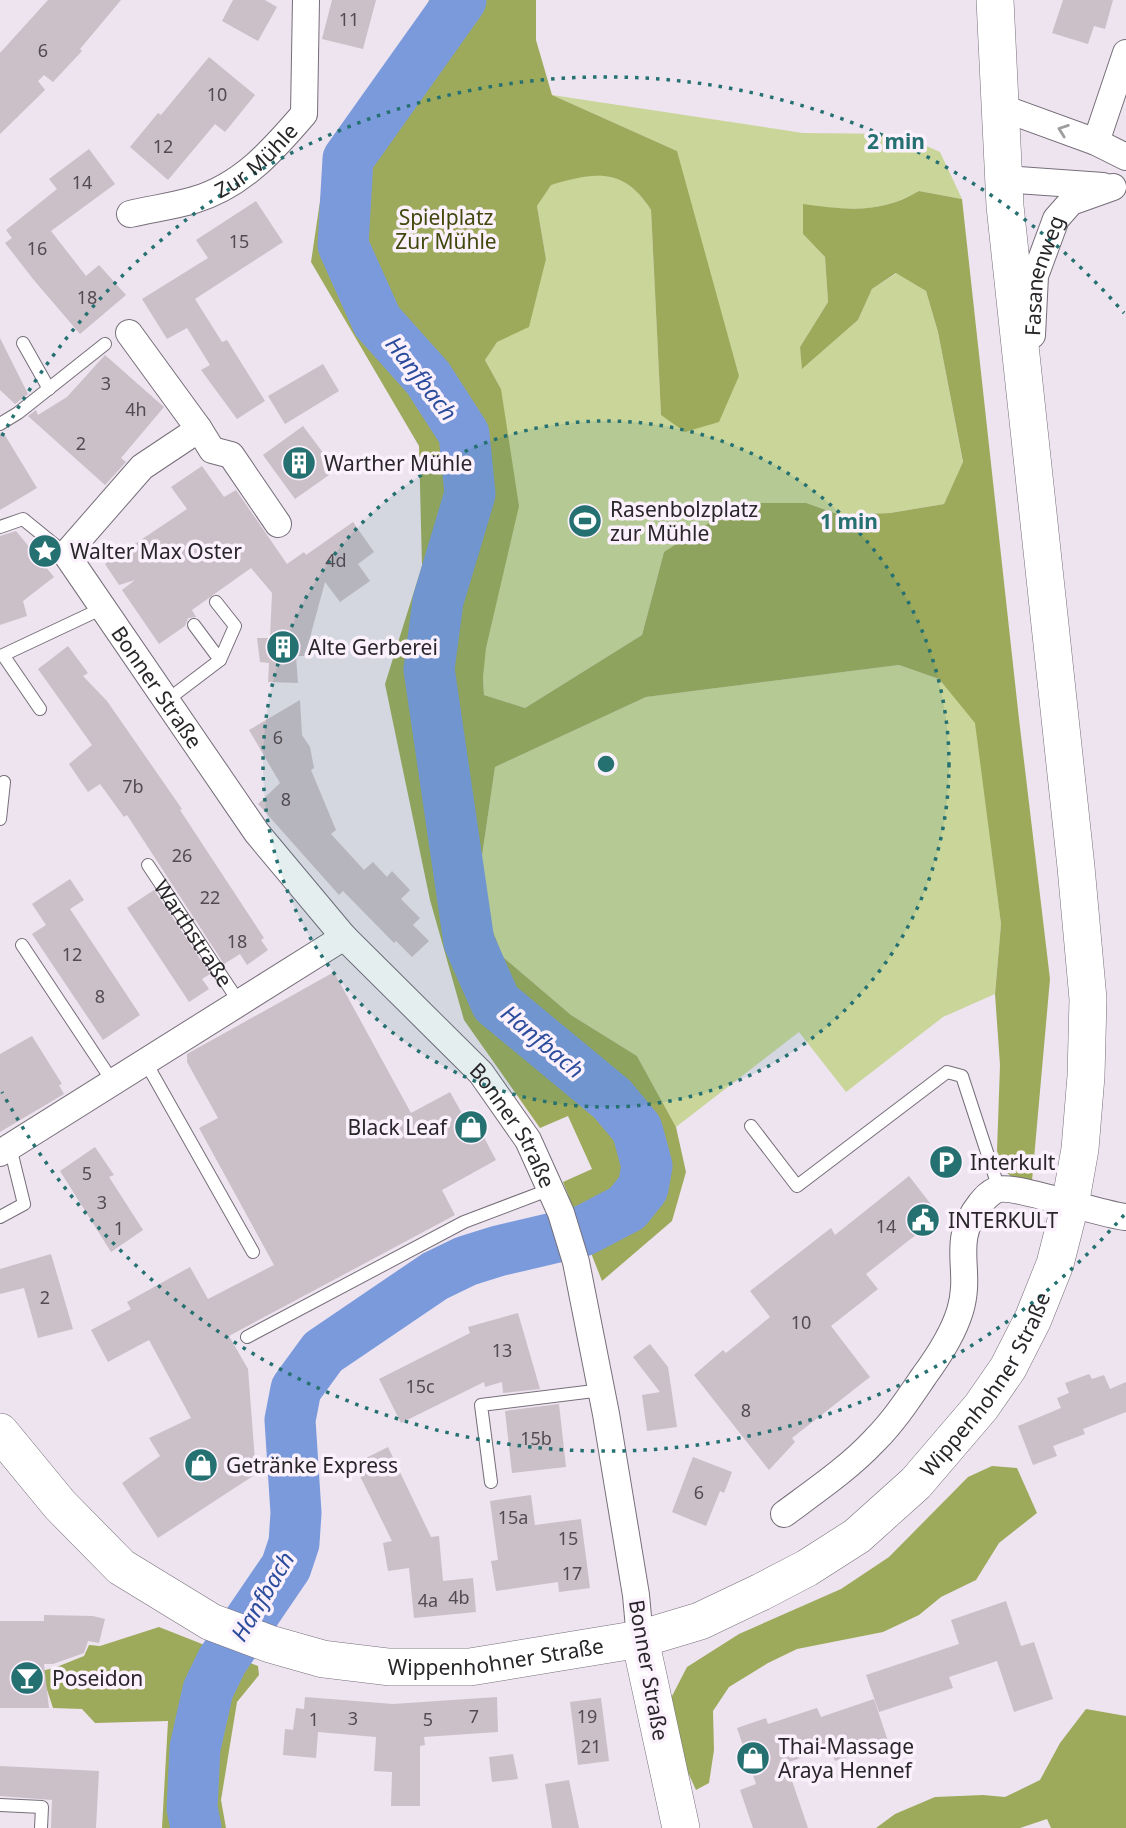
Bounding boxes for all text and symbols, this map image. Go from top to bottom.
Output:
house number: 11 [339,7,359,31]
house number: 6 [38,38,48,62]
house number: 10 [207,82,227,106]
street label: Zur Mühle [210,117,304,204]
one-way arrow [1058,125,1070,139]
text: 2 min [867,127,925,155]
house number: 12 [153,134,173,158]
house number: 14 [72,170,92,194]
park label: Spielplatz Zur Mühle [395,203,497,255]
street label: Fasanenweg [1018,211,1070,337]
house number: 15 [229,229,249,253]
house number: 16 [27,236,47,260]
house number: 18 [77,285,97,309]
water label: Hanfbach [379,329,465,427]
house number: 3 [101,371,111,395]
house number: 4h [125,397,147,421]
house number: 2 [76,431,86,455]
building icon: Warther Mühle [280,444,318,482]
place label: Warther Mühle [324,449,472,477]
place label: Rasenbolzplatz zur Mühle [610,495,758,547]
sports icon: Rasenbolzplatz zur Mühle [566,502,604,540]
text: 1 min [820,507,878,535]
place icon: Walter Max Oster [26,532,64,570]
place label: Walter Max Oster [70,537,242,565]
house number: 4d [325,548,347,572]
street label: Bonner Straße [105,620,209,754]
building icon: Alte Gerberei [264,628,302,666]
place label: Alte Gerberei [308,633,438,661]
house number: 6 [273,725,283,749]
centre of rings [594,752,618,776]
house number: 7b [122,774,144,798]
house number: 8 [281,787,291,811]
house number: 26 [172,843,192,867]
street label: Warthstraße [148,874,239,992]
house number: 22 [200,885,220,909]
house number: 18 [227,929,247,953]
house number: 12 [62,942,82,966]
house number: 8 [95,984,105,1008]
water label: Hanfbach [495,997,591,1085]
street label: Bonner Straße [464,1056,562,1192]
shop icon: Black Leaf [452,1108,490,1146]
place label: Black Leaf [348,1113,449,1141]
parking icon: Interkult [927,1143,965,1181]
place label: Interkult [970,1148,1056,1176]
house number: 5 [82,1161,92,1185]
house number: 3 [97,1190,107,1214]
public building icon: INTERKULT [904,1201,942,1239]
place label: INTERKULT [948,1206,1058,1234]
house number: 14 [876,1214,896,1238]
house number: 1 [114,1216,124,1240]
house number: 2 [40,1285,50,1309]
street label: Wippenhohner Straße [914,1288,1056,1482]
house number: 10 [791,1310,811,1334]
house number: 13 [492,1338,512,1362]
house number: 15c [405,1374,435,1398]
house number: 8 [741,1398,751,1422]
house number: 15b [520,1426,552,1450]
shop icon: Getränke Express [182,1446,220,1484]
place label: Getränke Express [226,1451,398,1479]
house number: 6 [694,1480,704,1504]
house number: 15a [498,1505,528,1529]
house number: 15 [558,1526,578,1550]
water label: Hanfbach [223,1545,301,1647]
house number: 17 [562,1561,582,1585]
house number: 4b [448,1585,470,1609]
house number: 4a [418,1588,438,1612]
street label: Bonner Straße [623,1597,675,1743]
street label: Wippenhohner Straße [388,1631,606,1681]
bar icon: Poseidon [8,1659,46,1697]
place label: Poseidon [52,1664,143,1692]
house number: 7 [469,1704,479,1728]
house number: 19 [577,1704,597,1728]
house number: 3 [348,1706,358,1730]
house number: 1 [309,1707,319,1731]
house number: 5 [423,1707,433,1731]
place label: Thai-Massage Araya Hennef [778,1732,914,1784]
house number: 21 [581,1734,601,1758]
shop icon: Thai-Massage Araya Hennef [734,1739,772,1777]

